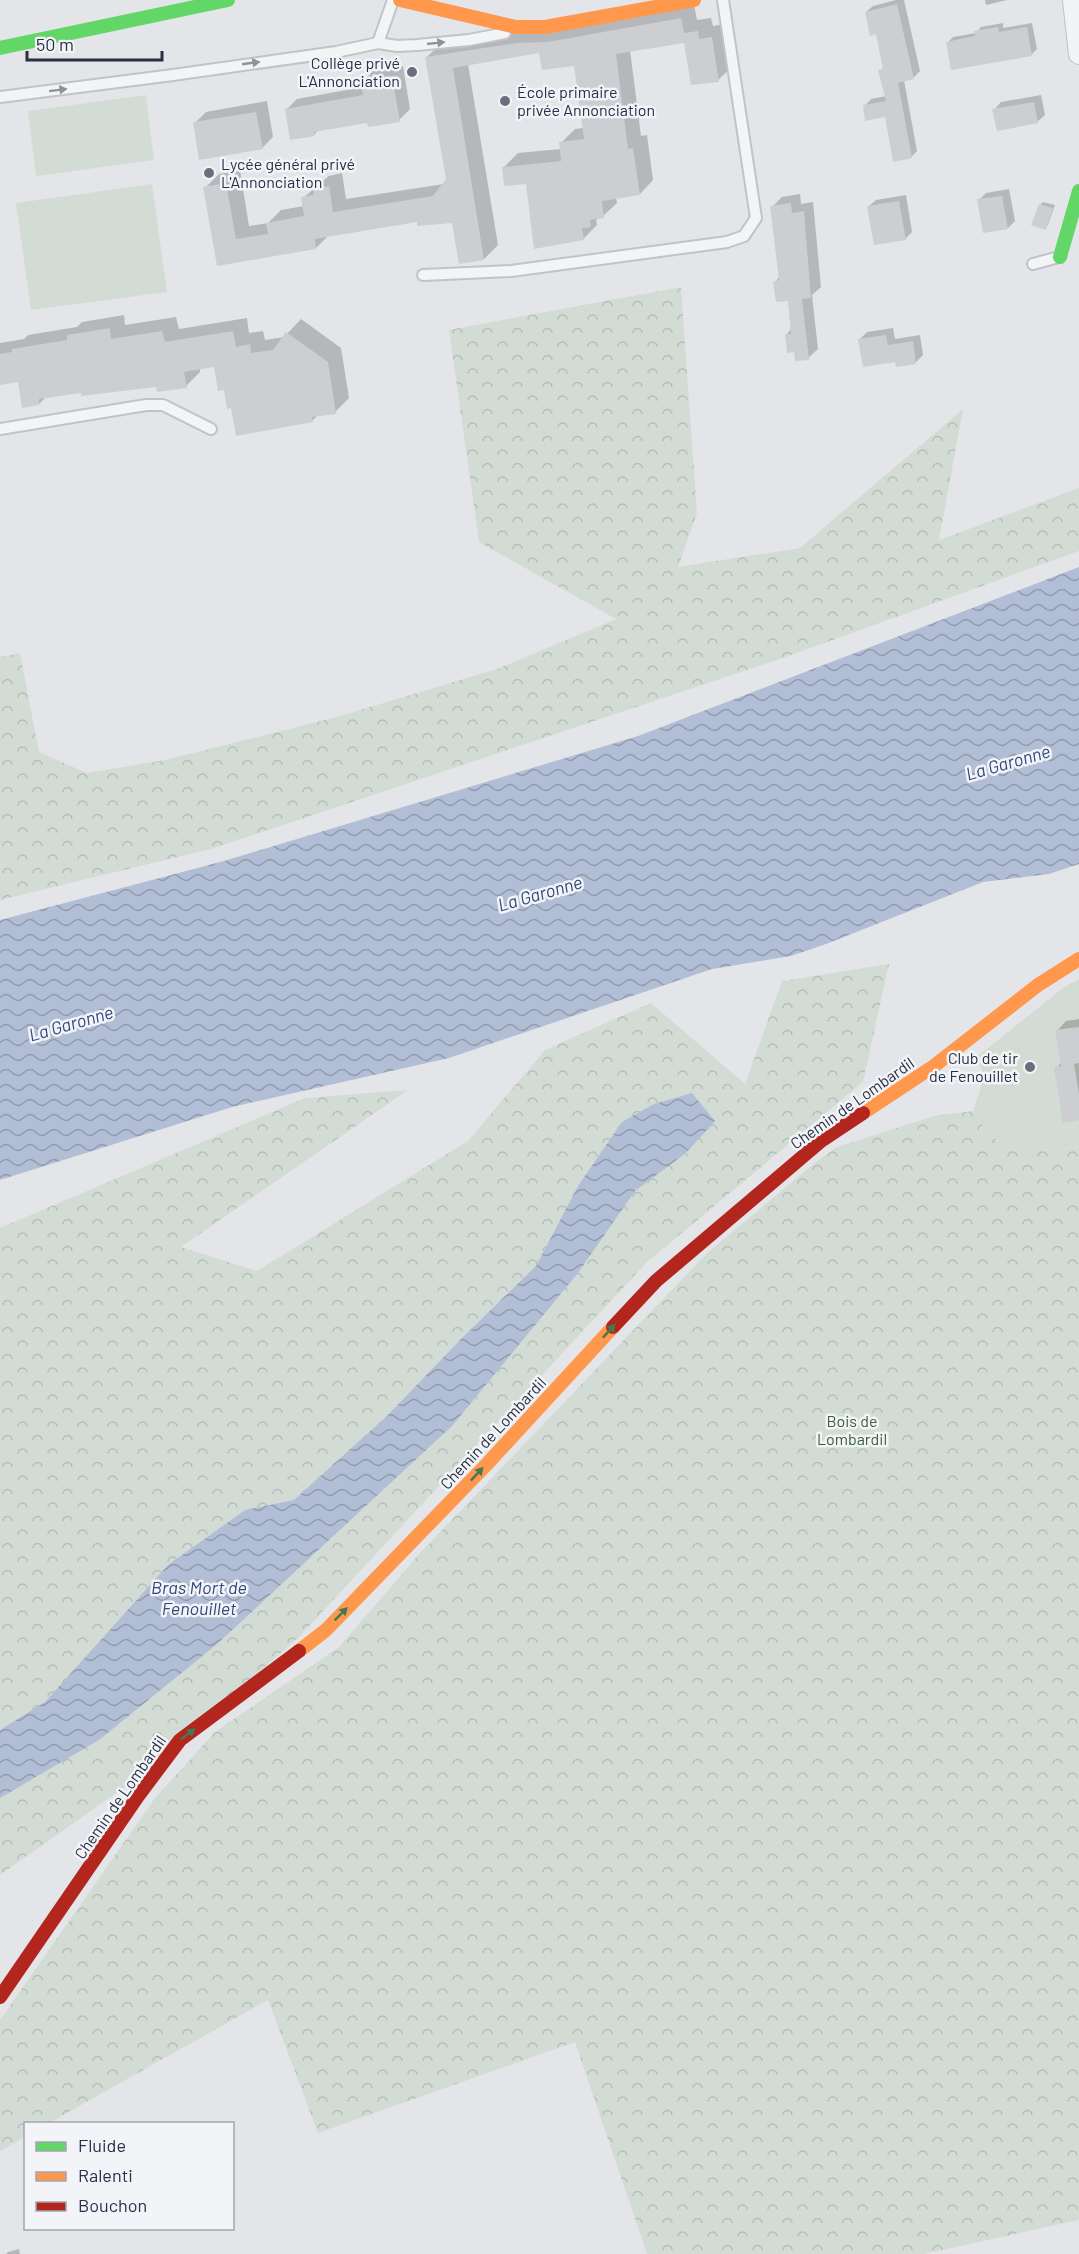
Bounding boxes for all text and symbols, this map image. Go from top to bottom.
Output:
scale bar [27,24,162,62]
text: 50 m [36,33,74,55]
one-way arrow [427,38,446,48]
place label: Collège privé L'Annonciation [299,53,400,90]
one-way arrow [242,59,261,68]
marker: Collège privé L'Annonciation [405,65,419,79]
place label: École primaire privée Annonciation [517,82,655,119]
one-way arrow [49,85,68,94]
marker: École primaire privée Annonciation [498,94,512,108]
place label: Lycée général privé L'Annonciation [221,154,355,191]
marker: Lycée général privé L'Annonciation [202,166,216,180]
water label: La Garonne [963,740,1052,785]
water label: La Garonne [495,871,584,916]
water label: La Garonne [26,1001,115,1046]
place label: Club de tir de Fenouillet [929,1048,1018,1085]
street label: Chemin de Lombardil [786,1053,917,1152]
marker: Club de tir de Fenouillet [1023,1060,1037,1074]
one-way arrow [602,1324,615,1339]
street label: Chemin de Lombardil [436,1373,550,1493]
park label: Bois de Lombardil [817,1411,887,1448]
one-way arrow [470,1467,484,1482]
water label: Bras Mort de Fenouillet [151,1576,247,1619]
one-way arrow [334,1608,348,1622]
one-way arrow [180,1729,195,1741]
street label: Chemin de Lombardil [70,1731,169,1862]
legend [24,2122,234,2230]
text: Fluide [78,2134,126,2156]
text: Ralenti [78,2164,133,2186]
text: Bouchon [78,2194,147,2216]

